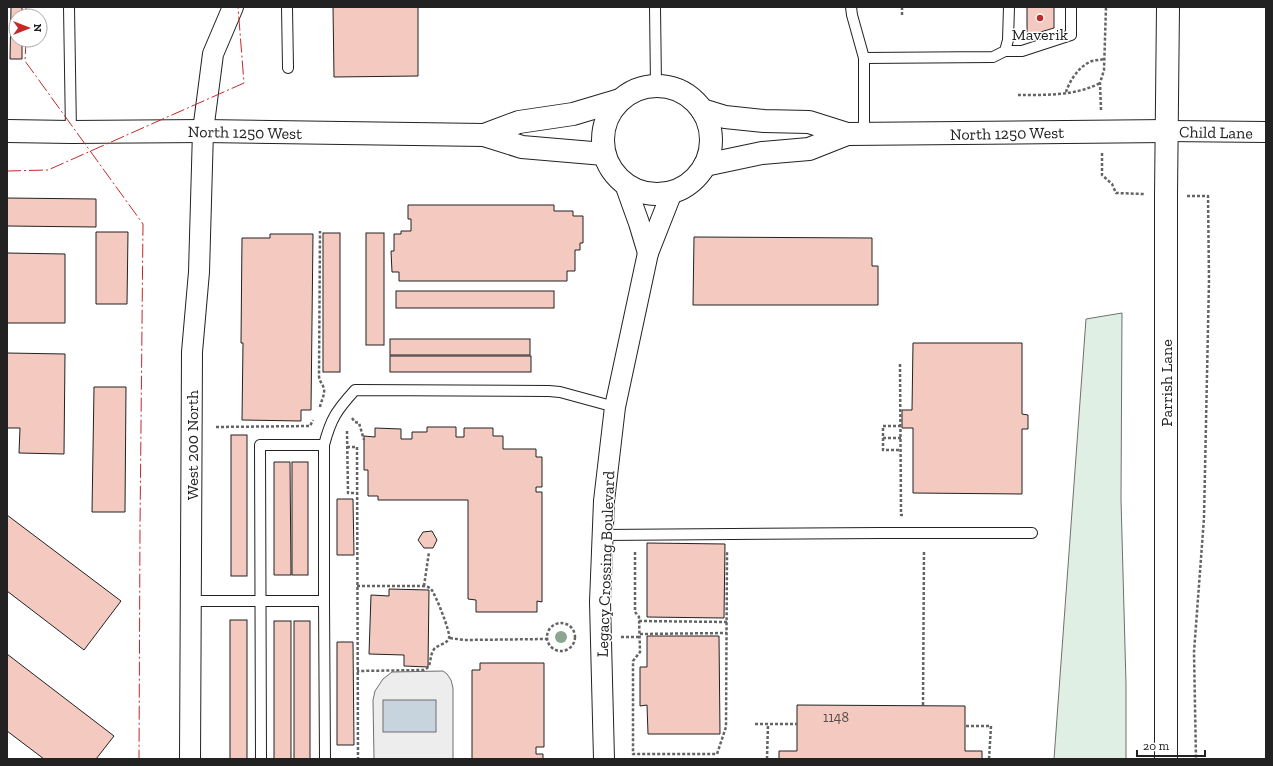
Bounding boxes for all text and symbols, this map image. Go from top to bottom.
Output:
north arrow [8,8,48,48]
marker: Maverik [1035,13,1045,23]
text: N [31,24,44,33]
place label: Maverik [1012,25,1069,44]
street label: North 1250 West [188,122,302,143]
street label: Child Lane [1179,122,1253,143]
street label: North 1250 West [950,123,1064,144]
street label: Parrish Lane [1157,339,1176,427]
street label: West 200 North [183,390,202,500]
street label: Legacy Crossing Boulevard [593,470,618,658]
house number: 1148 [823,709,849,726]
scale bar [1137,732,1205,758]
text: 20 m [1143,739,1170,753]

